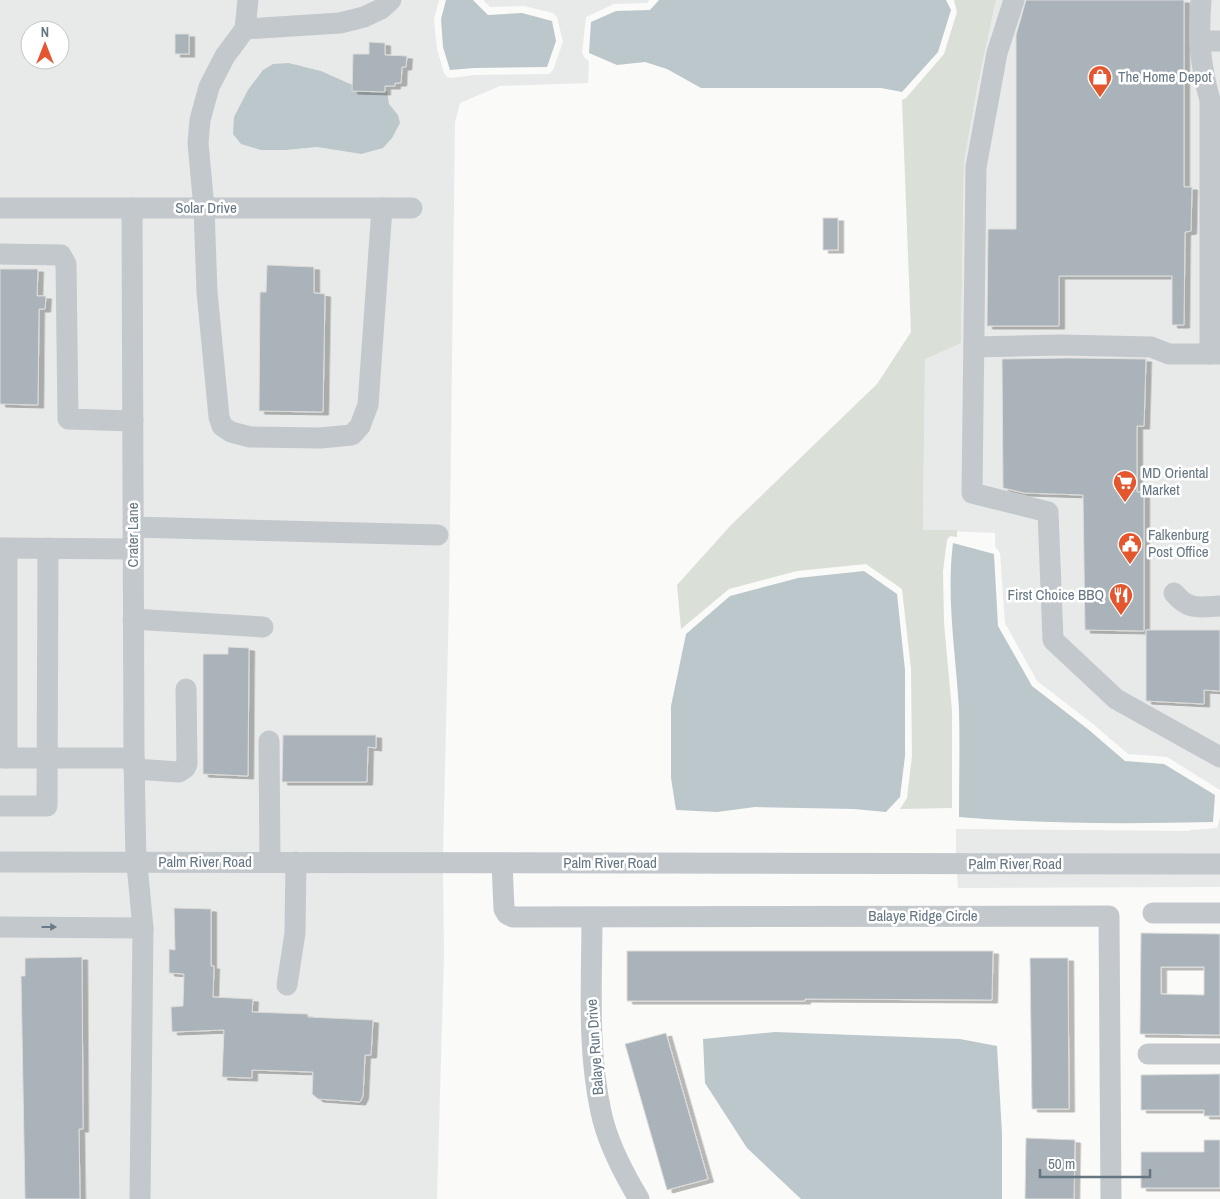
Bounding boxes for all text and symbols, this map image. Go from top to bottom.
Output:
north arrow [20,20,70,70]
text: N [41,23,49,41]
shop icon: The Home Depot [1087,64,1113,98]
place label: The Home Depot [1118,66,1212,87]
street label: Solar Drive [175,197,237,218]
place label: MD Oriental Market [1142,462,1208,500]
supermarket icon: MD Oriental Market [1112,469,1138,503]
street label: Crater Lane [122,502,143,567]
place label: Falkenburg Post Office [1148,524,1209,562]
public building icon: Falkenburg Post Office [1117,531,1143,565]
restaurant icon: First Choice BBQ [1108,582,1134,616]
place label: First Choice BBQ [1008,584,1104,605]
street label: Palm River Road [158,851,252,872]
street label: Palm River Road [563,852,657,873]
street label: Palm River Road [968,853,1062,874]
street label: Balaye Ridge Circle [868,905,978,926]
one-way arrow [41,924,57,932]
street label: Balaye Run Drive [581,998,608,1096]
scale bar [1040,1146,1150,1178]
text: 50 m [1048,1153,1075,1174]

